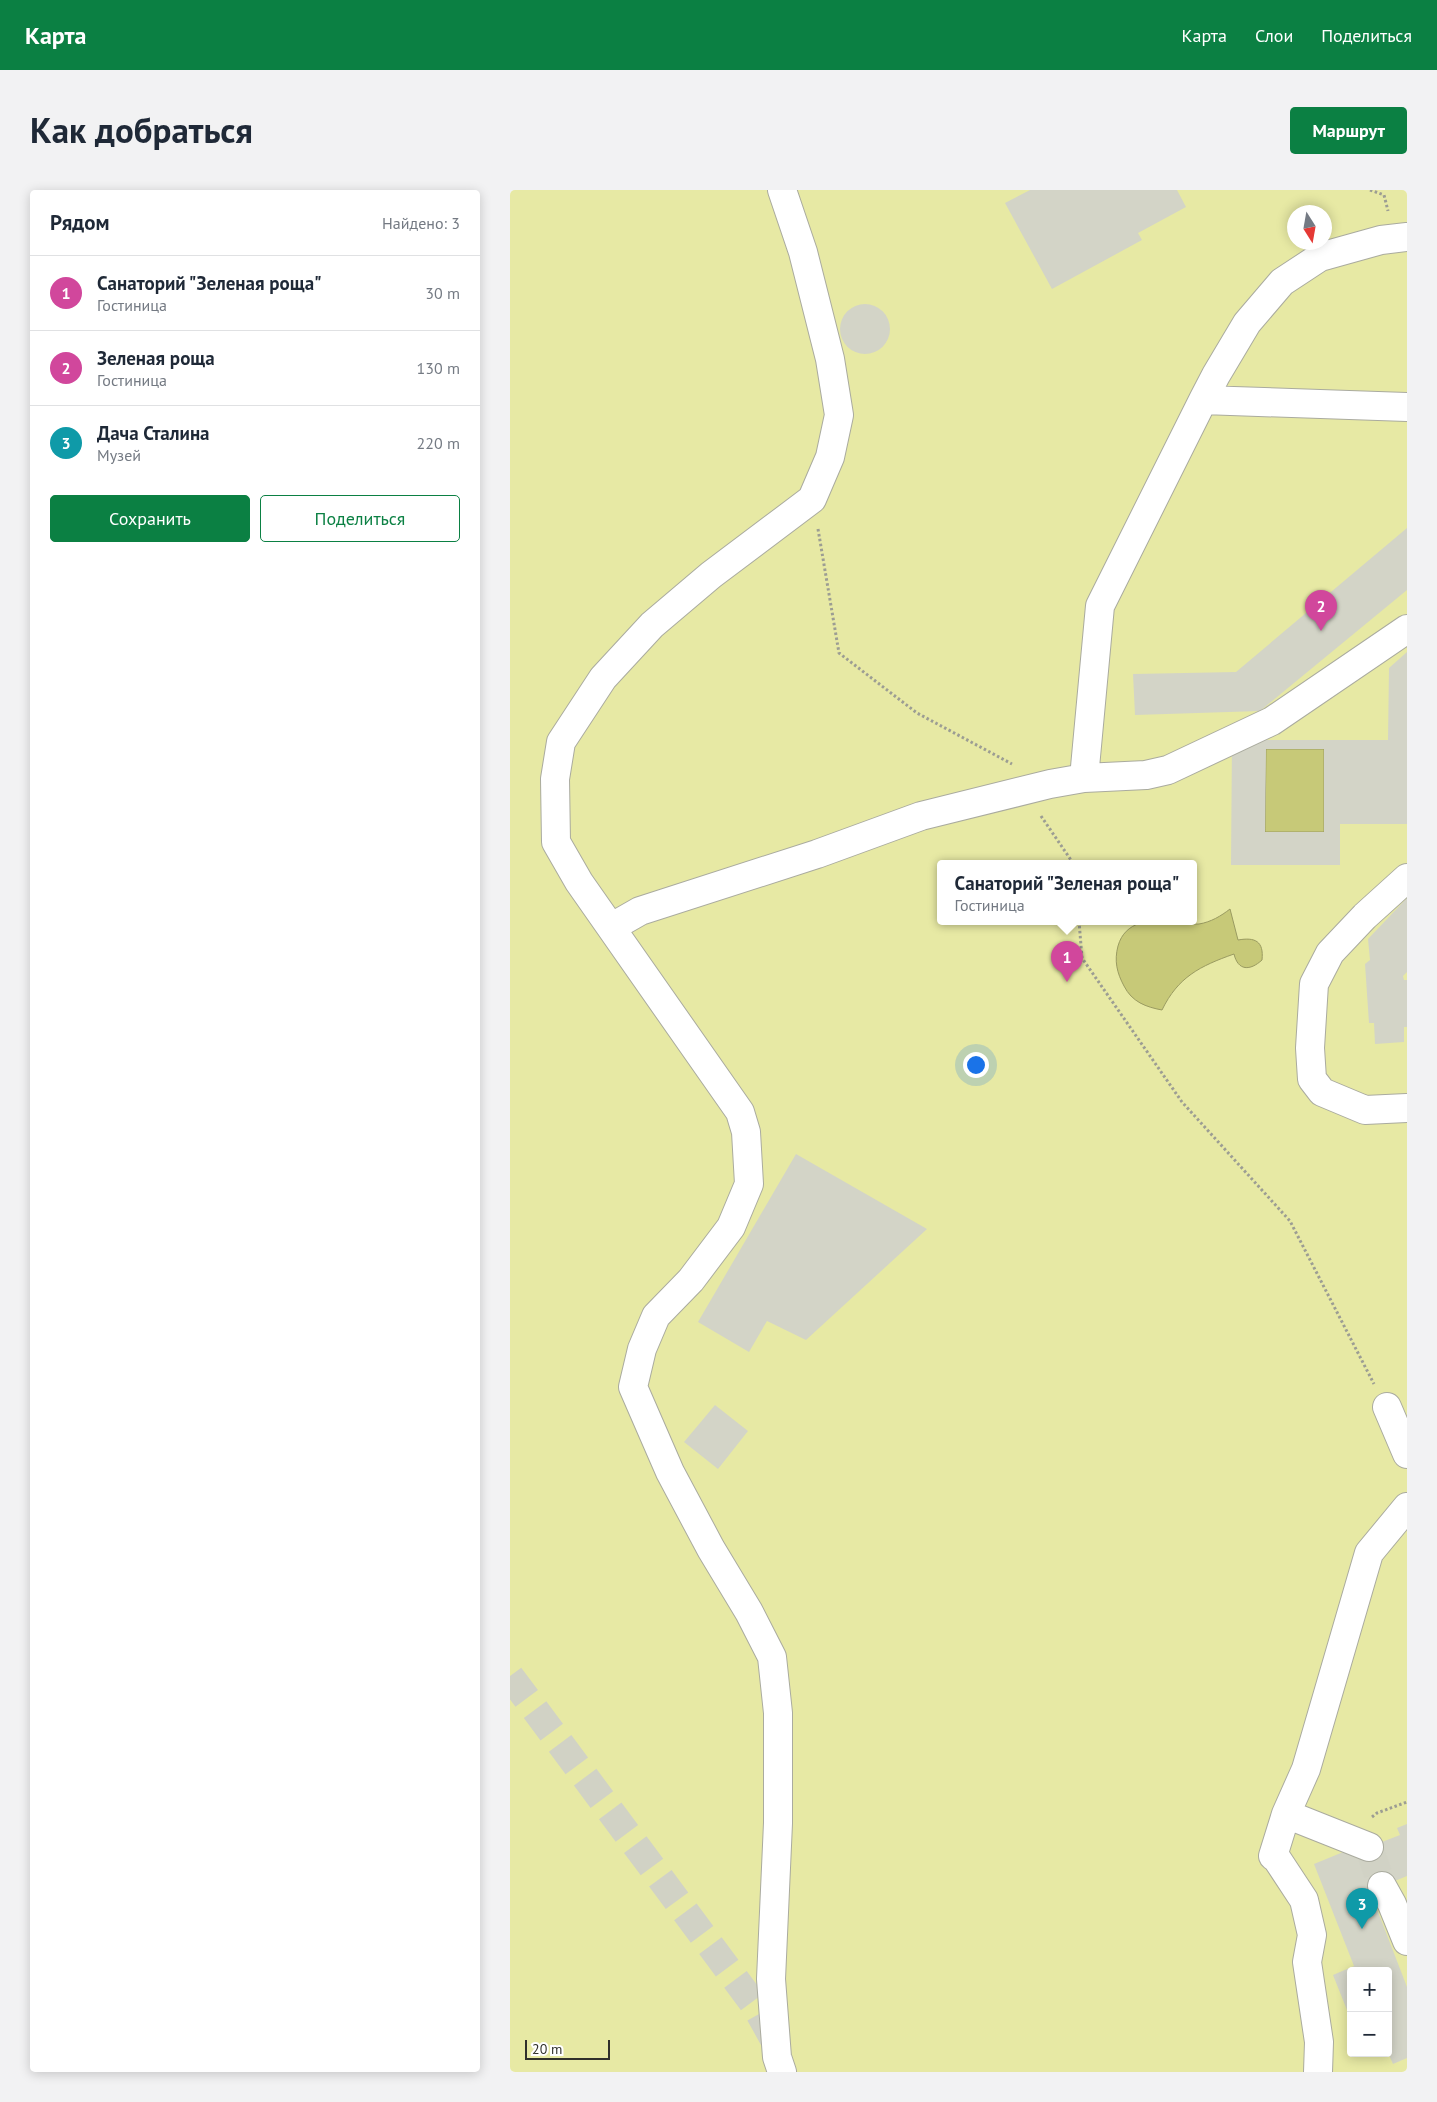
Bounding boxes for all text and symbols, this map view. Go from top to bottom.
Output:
text: Карта [25,20,87,51]
text: Карта [1182,24,1227,47]
text: Слои [1255,24,1293,47]
text: Поделиться [1321,24,1412,47]
text: Как добраться [30,107,253,153]
button: Маршрут [1290,107,1407,154]
north arrow [1287,205,1332,250]
text: Рядом [50,209,109,236]
text: Найдено: 3 [382,213,460,233]
text: Санаторий "Зеленая роща" [97,271,322,295]
text: 1 [61,283,71,303]
text: 30 m [425,283,460,303]
text: Гостиница [97,295,167,315]
text: Зеленая роща [97,346,215,370]
text: 2 [61,358,71,378]
text: 130 m [417,358,460,378]
text: Гостиница [97,370,167,390]
text: Дача Сталина [97,421,210,445]
text: 3 [61,433,71,453]
text: 220 m [417,433,460,453]
text: Музей [97,445,141,465]
button: Сохранить [50,495,250,542]
button: Поделиться [260,495,460,542]
pin: 2 [1305,590,1337,631]
popup [937,860,1197,925]
text: Санаторий "Зеленая роща" [955,871,1179,895]
text: Гостиница [955,895,1025,915]
pin: 1 [1051,941,1083,982]
your location [963,1052,989,1078]
pin: 3 [1346,1888,1378,1929]
map controls [1347,1967,1392,2057]
button: + [1347,1967,1392,2012]
button: − [1347,2012,1392,2057]
scale bar [525,2037,610,2060]
text: 20 m [532,2040,562,2058]

